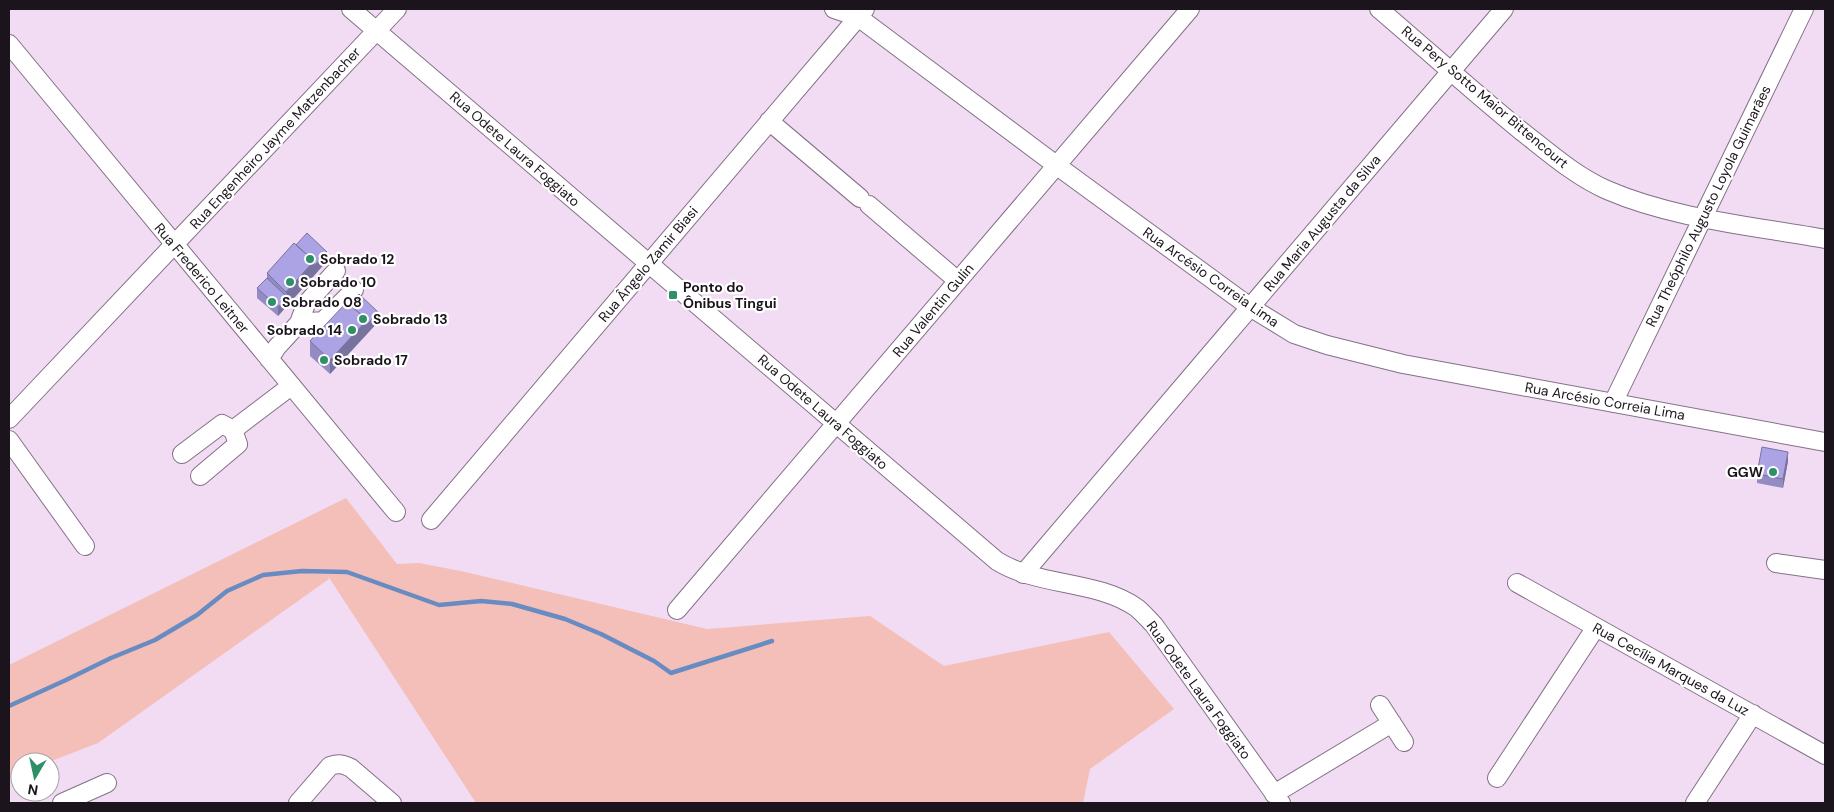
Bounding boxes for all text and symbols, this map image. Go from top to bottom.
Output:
street label: Rua Pery Sotto Maior Bittencourt [1398,22,1572,172]
street label: Rua Engenheiro Jayme Matzenbacher [186,43,364,233]
street label: Rua Theóphilo Augusto Loyola Guimarães [1641,82,1775,330]
street label: Rua Odete Laura Foggiato [446,88,584,210]
street label: Rua Maria Augusta da Silva [1260,151,1384,295]
street label: Rua Ângelo Zamir Biasi [594,203,702,325]
street label: Rua Frederico Leitner [151,219,253,337]
street label: Rua Arcésio Correia Lima [1139,223,1283,331]
place label: Sobrado 12 [320,250,394,268]
marker: Sobrado 12 [304,253,316,265]
street label: Rua Valentin Gulin [889,259,977,361]
place label: Sobrado 10 [300,273,376,291]
marker: Sobrado 10 [284,276,296,288]
place label: Ponto do Ônibus Tingui [683,278,777,312]
marker: Ponto do Ônibus Tingui [667,289,679,301]
place label: Sobrado 08 [282,293,362,311]
marker: Sobrado 08 [266,296,278,308]
place label: Sobrado 13 [373,310,448,328]
marker: Sobrado 13 [357,313,369,325]
place label: Sobrado 14 [267,321,342,339]
marker: Sobrado 14 [346,324,358,336]
place label: Sobrado 17 [334,351,408,369]
street label: Rua Odete Laura Foggiato [754,351,892,473]
marker: Sobrado 17 [318,354,330,366]
street label: Rua Arcésio Correia Lima [1524,378,1686,424]
place label: GGW [1727,463,1763,481]
marker: GGW [1767,466,1779,478]
street label: Rua Odete Laura Foggiato [1143,617,1255,763]
street label: Rua Cecília Marques da Luz [1590,618,1752,720]
north arrow [10,752,60,802]
text: N [27,780,39,800]

